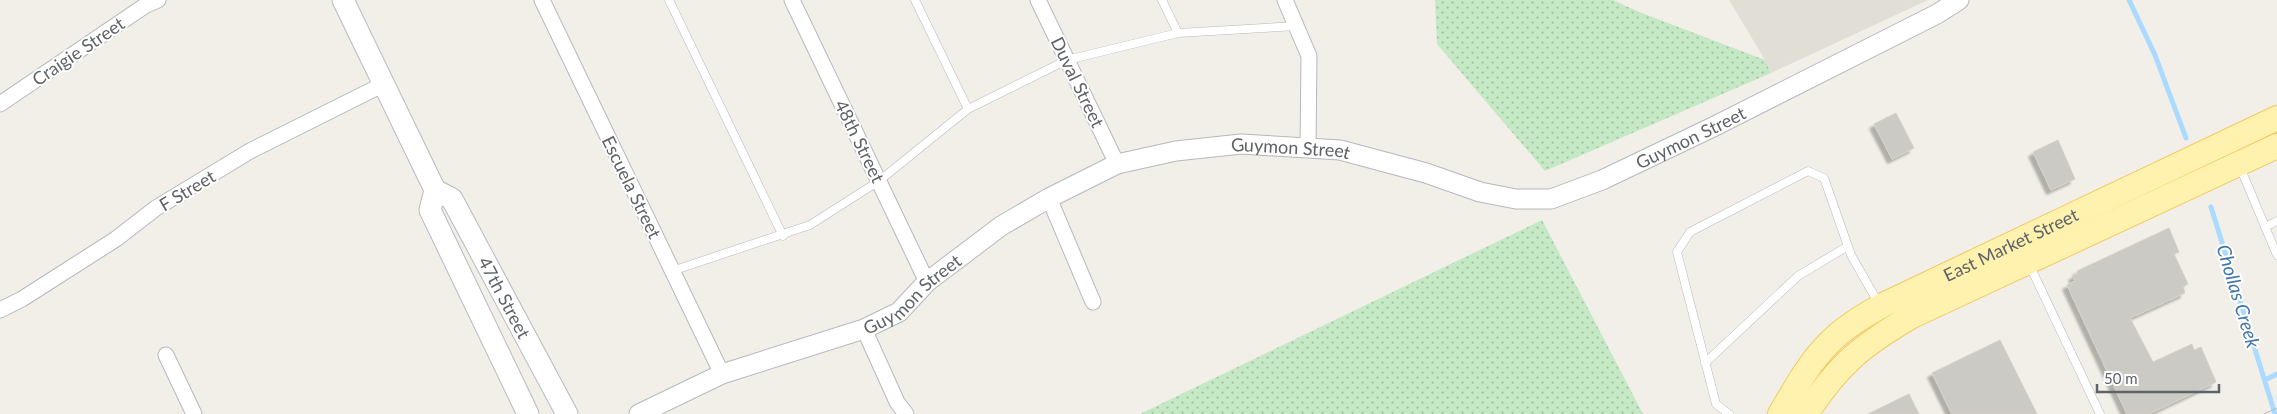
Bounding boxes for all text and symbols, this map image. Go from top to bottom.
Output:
street label: Craigie Street [28,12,129,90]
street label: Duval Street [1047,33,1110,131]
street label: 48th Street [831,96,890,186]
street label: Guymon Street [1632,101,1750,173]
street label: Escuela Street [598,132,667,242]
street label: Guymon Street [1230,133,1353,163]
street label: F Street [155,164,220,215]
street label: East Market Street [1940,203,2082,286]
water label: Chollas Creek [2212,241,2266,352]
street label: Guymon Street [859,249,966,339]
street label: 47th Street [474,253,536,343]
scale bar [2097,362,2220,394]
text: 50 m [2104,369,2138,387]

